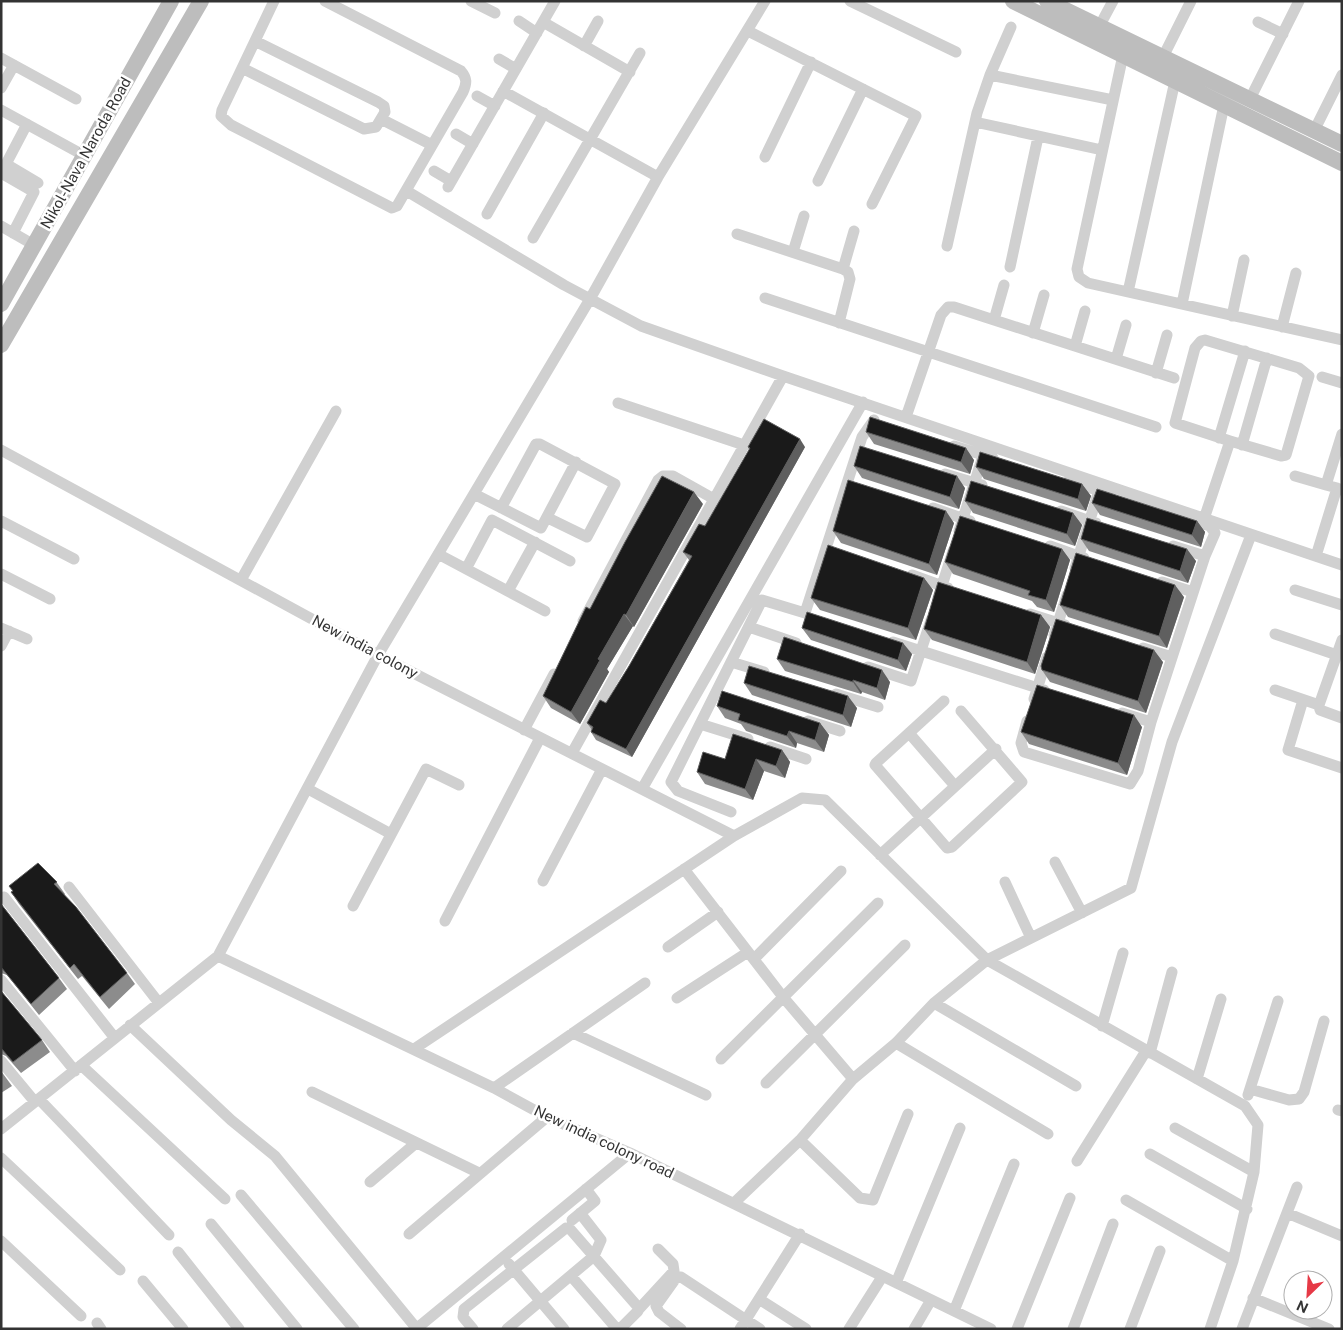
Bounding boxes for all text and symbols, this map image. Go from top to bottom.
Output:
street label: Nikol-Nava Naroda Road [37,74,134,231]
street label: New india colony [309,611,421,682]
street label: New india colony road [532,1102,677,1181]
north arrow [1283,1270,1333,1320]
text: N [1294,1297,1311,1316]

